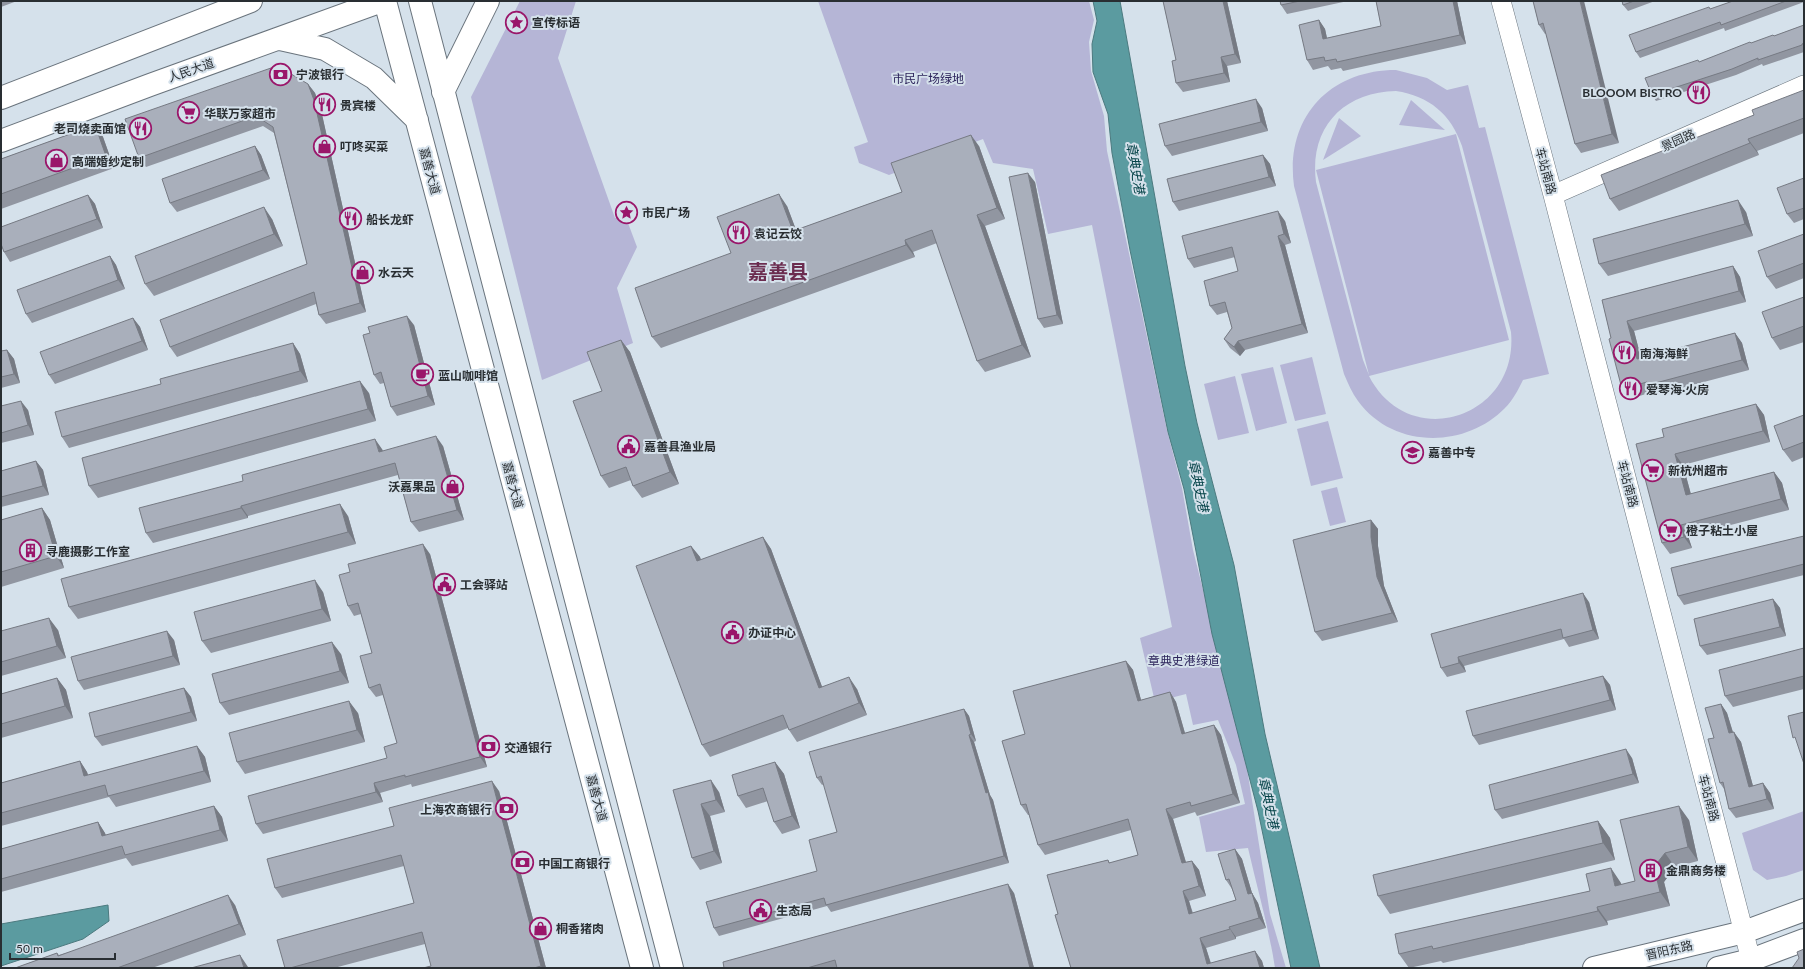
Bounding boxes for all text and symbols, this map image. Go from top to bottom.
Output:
place icon: 宣传标语 [503,9,529,35]
place label: 宣传标语 [532,15,580,30]
street label: 人民大道 [166,55,216,85]
bank icon: 宁波银行 [267,61,293,87]
place label: 宁波银行 [296,67,344,82]
park label: 市民广场绿地 [892,71,964,86]
restaurant icon: BLOOOM BISTRO [1685,79,1711,105]
place label: BLOOOM BISTRO [1582,85,1682,100]
restaurant icon: 贵宾楼 [311,92,337,118]
place label: 贵宾楼 [340,98,376,113]
supermarket icon: 华联万家超市 [176,100,202,126]
place label: 华联万家超市 [204,106,276,121]
restaurant icon: 老司烧卖面馆 [128,115,154,141]
place label: 老司烧卖面馆 [54,121,126,136]
street label: 景园路 [1658,126,1698,154]
shop icon: 叮咚买菜 [311,133,337,159]
place label: 叮咚买菜 [340,139,388,154]
water label: 章典史港 [1124,141,1149,197]
street label: 嘉善大道 [417,146,443,196]
street label: 车站南路 [1533,146,1559,196]
shop icon: 高端婚纱定制 [43,148,69,174]
place label: 高端婚纱定制 [72,154,144,169]
place icon: 市民广场 [613,199,639,225]
place label: 市民广场 [642,205,690,220]
restaurant icon: 船长龙虾 [338,206,364,232]
place label: 船长龙虾 [366,212,414,227]
restaurant icon: 袁记云饺 [725,220,751,246]
place label: 袁记云饺 [754,226,802,241]
shop icon: 水云天 [350,259,376,285]
district label: 嘉善县 [748,259,808,283]
place label: 水云天 [378,265,414,280]
restaurant icon: 南海海鲜 [1611,340,1637,366]
place label: 南海海鲜 [1640,346,1688,361]
cafe icon: 蓝山咖啡馆 [410,362,436,388]
place label: 蓝山咖啡馆 [438,368,498,383]
restaurant icon: 爱琴海·火房 [1618,376,1644,402]
place label: 爱琴海·火房 [1646,382,1709,397]
public building icon: 嘉善县渔业局 [616,433,642,459]
place label: 嘉善县渔业局 [644,439,716,454]
school or university icon: 嘉善中专 [1400,439,1426,465]
place label: 嘉善中专 [1428,445,1476,460]
supermarket icon: 新杭州超市 [1639,457,1665,483]
water label: 章典史港 [1186,459,1213,515]
street label: 车站南路 [1615,459,1641,509]
street label: 嘉善大道 [500,460,526,510]
place label: 新杭州超市 [1668,463,1728,478]
shop icon: 沃嘉果品 [439,473,465,499]
place label: 沃嘉果品 [388,479,436,494]
supermarket icon: 橙子粘土小屋 [1657,517,1683,543]
place label: 橙子粘土小屋 [1686,523,1758,538]
building icon: 寻鹿摄影工作室 [17,538,43,564]
place label: 寻鹿摄影工作室 [46,544,130,559]
public building icon: 工会驿站 [432,571,458,597]
place label: 工会驿站 [460,577,508,592]
public building icon: 办证中心 [720,619,746,645]
place label: 办证中心 [748,625,796,640]
park label: 章典史港绿道 [1148,653,1220,668]
bank icon: 交通银行 [476,734,502,760]
place label: 交通银行 [504,740,552,755]
street label: 嘉善大道 [584,773,610,823]
street label: 车站南路 [1696,773,1722,823]
water label: 章典史港 [1256,776,1283,832]
bank icon: 上海农商银行 [494,796,520,822]
place label: 上海农商银行 [420,802,492,817]
bank icon: 中国工商银行 [510,850,536,876]
place label: 中国工商银行 [538,856,610,871]
building icon: 金鼎商务楼 [1637,857,1663,883]
place label: 金鼎商务楼 [1666,863,1726,878]
public building icon: 生态局 [748,897,774,923]
place label: 生态局 [776,903,812,918]
shop icon: 桐香猪肉 [528,915,554,941]
place label: 桐香猪肉 [556,921,604,936]
scale bar [10,935,115,961]
street label: 晋阳东路 [1644,937,1694,963]
text: 50 m [16,941,43,956]

